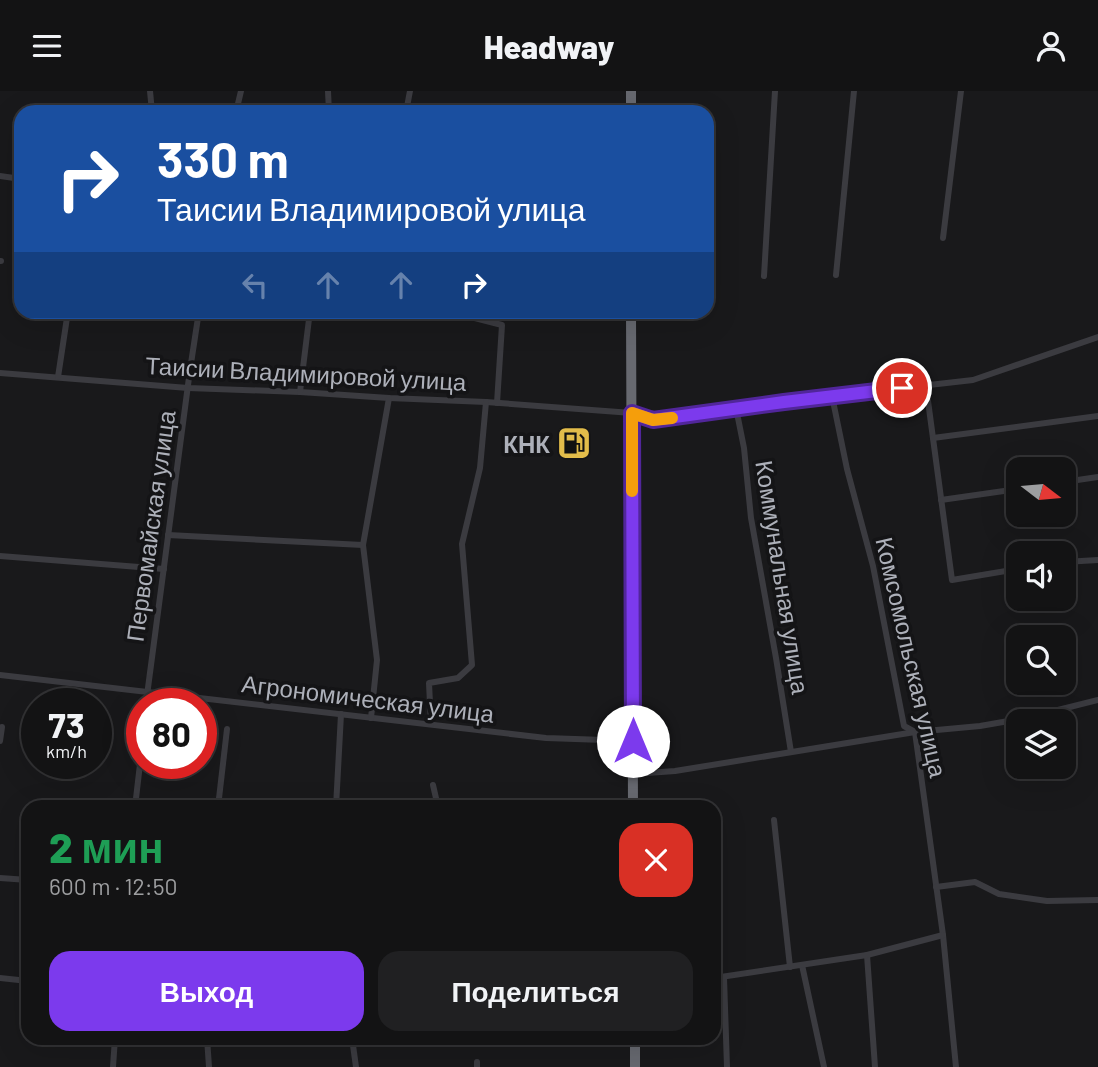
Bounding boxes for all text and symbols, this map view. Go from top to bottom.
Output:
icon: menu [28,27,66,65]
text: Headway [484,27,614,65]
icon: person [1032,27,1070,65]
text: 330 m [157,129,289,188]
icon: right [42,133,133,224]
text: Таисии Владимировой улица [157,189,585,227]
icon: left [236,266,274,304]
icon: ahead [309,266,347,304]
icon: ahead [382,266,420,304]
icon: right [455,266,493,304]
street label: Таисии Владимировой улица [145,350,468,396]
pin [872,358,932,418]
icon: arrive [883,369,921,407]
street label: Первомайская улица [119,408,181,643]
fuel station icon: КНК [555,424,593,462]
place label: КНК [503,429,550,458]
north arrow [1006,457,1076,527]
map controls [1006,457,1076,779]
street label: Коммунальная улица [750,458,816,696]
street label: Комсомольская улица [870,534,954,780]
button: sound [1006,541,1076,611]
button: search [1006,625,1076,695]
street label: Агрономическая улица [240,668,496,728]
speed limit sign: 80 [126,688,217,779]
text: 73 [48,703,85,745]
position arrow [596,704,670,778]
button: layers [1006,709,1076,779]
text: km/h [46,740,87,762]
text: 2 мин [49,821,164,871]
button: close [619,823,693,897]
text: 600 m · 12:50 [49,872,177,900]
button: Выход [49,951,364,1031]
button: Поделиться [378,951,693,1031]

